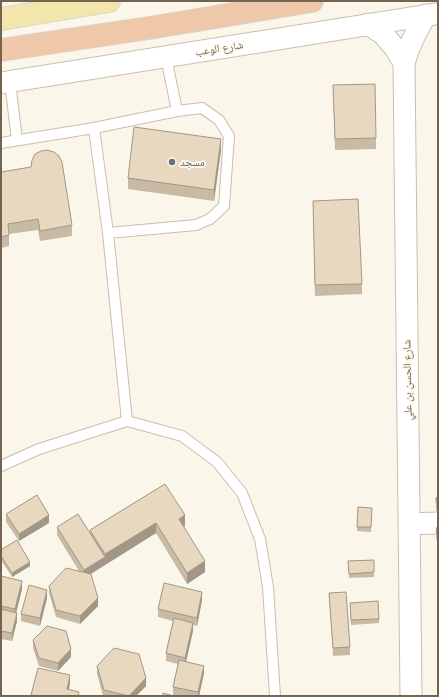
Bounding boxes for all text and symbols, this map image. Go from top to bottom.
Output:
street label: شارع الوعب [194,37,244,59]
place label: مسجد [180,155,205,169]
marker: مسجد [167,157,177,167]
street label: شارع الحسن بن علي [399,339,416,421]

